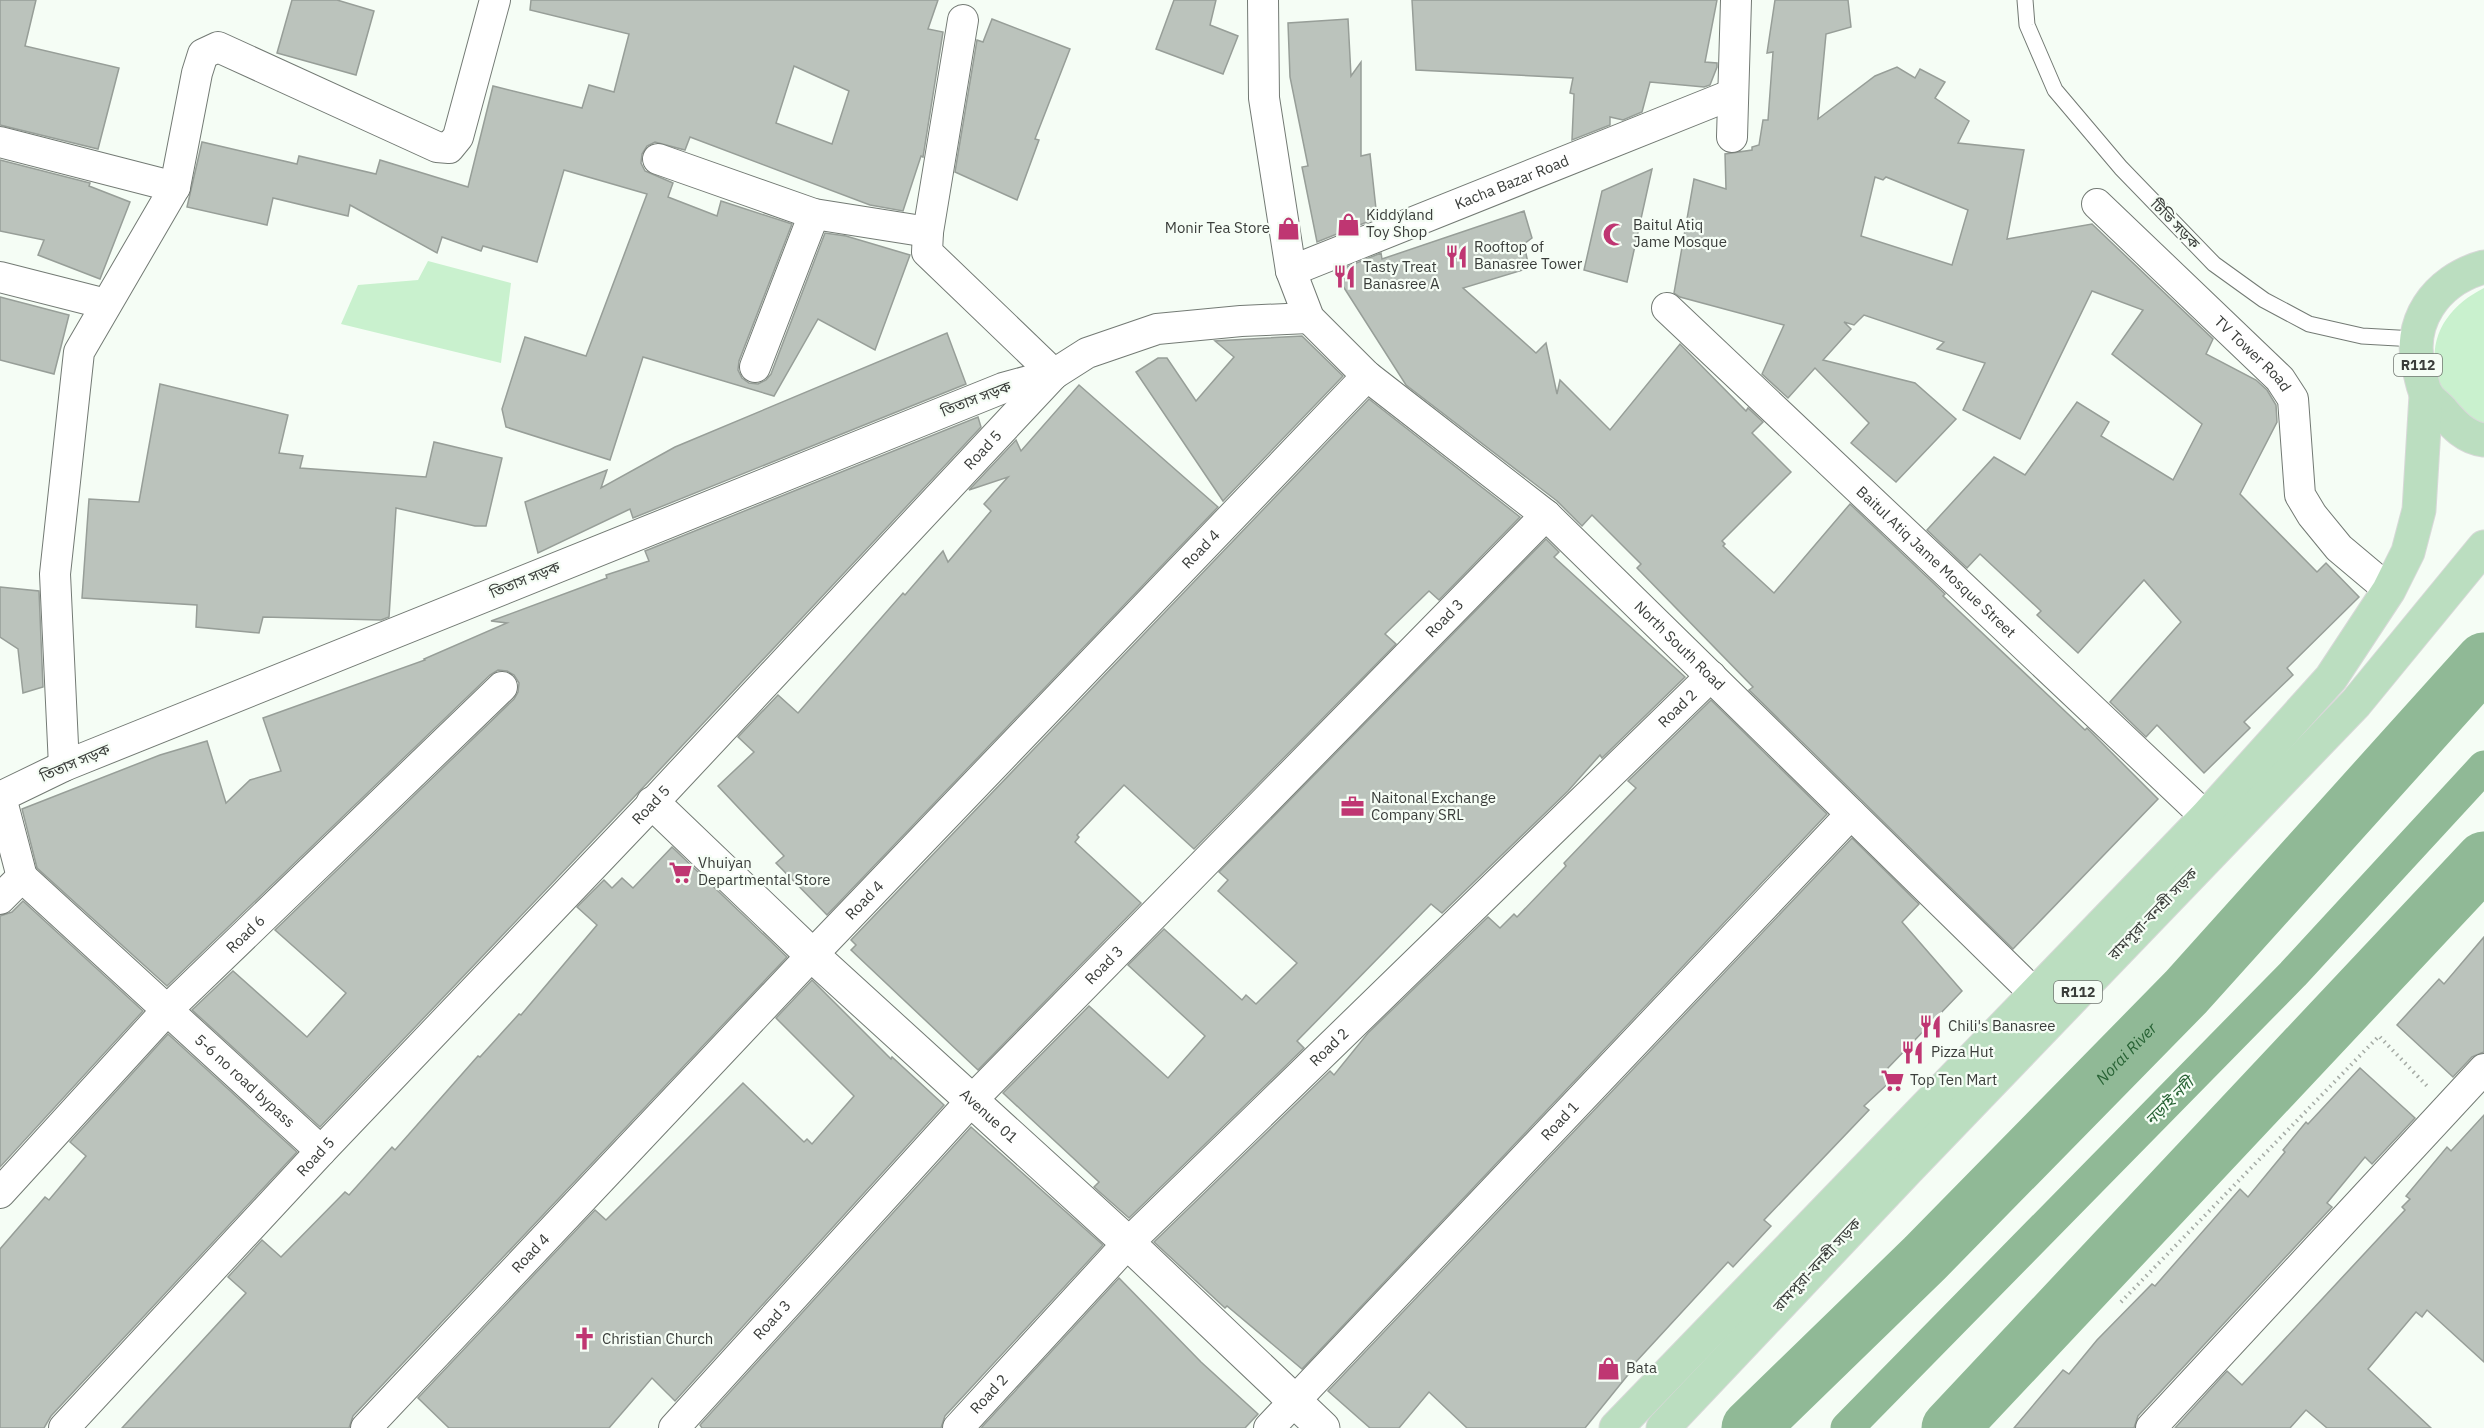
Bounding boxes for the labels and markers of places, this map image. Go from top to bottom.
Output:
place label: Kiddyland Toy Shop [1366,205,1433,241]
shop icon: Kiddyland Toy Shop [1335,211,1361,237]
shop icon: Monir Tea Store [1275,215,1301,241]
place label: Baitul Atiq Jame Mosque [1633,215,1727,251]
place label: Monir Tea Store [1165,218,1270,237]
mosque icon: Baitul Atiq Jame Mosque [1602,221,1628,247]
place label: Rooftop of Banasree Tower [1474,237,1583,273]
restaurant icon: Rooftop of Banasree Tower [1443,243,1469,269]
place label: Tasty Treat Banasree A [1363,257,1440,293]
restaurant icon: Tasty Treat Banasree A [1332,263,1358,289]
place label: Naitonal Exchange Company SRL [1371,788,1496,824]
office icon: Naitonal Exchange Company SRL [1340,794,1366,820]
place label: Vhuiyan Departmental Store [698,853,831,889]
supermarket icon: Vhuiyan Departmental Store [667,859,693,885]
restaurant icon: Chili's Banasree [1917,1013,1943,1039]
place label: Chili's Banasree [1948,1016,2055,1035]
restaurant icon: Pizza Hut [1900,1039,1926,1065]
place label: Pizza Hut [1931,1042,1994,1061]
supermarket icon: Top Ten Mart [1879,1067,1905,1093]
place label: Top Ten Mart [1910,1070,1997,1089]
church icon: Christian Church [571,1326,597,1352]
place label: Christian Church [602,1329,713,1348]
shop icon: Bata [1595,1355,1621,1381]
place label: Bata [1626,1358,1657,1377]

